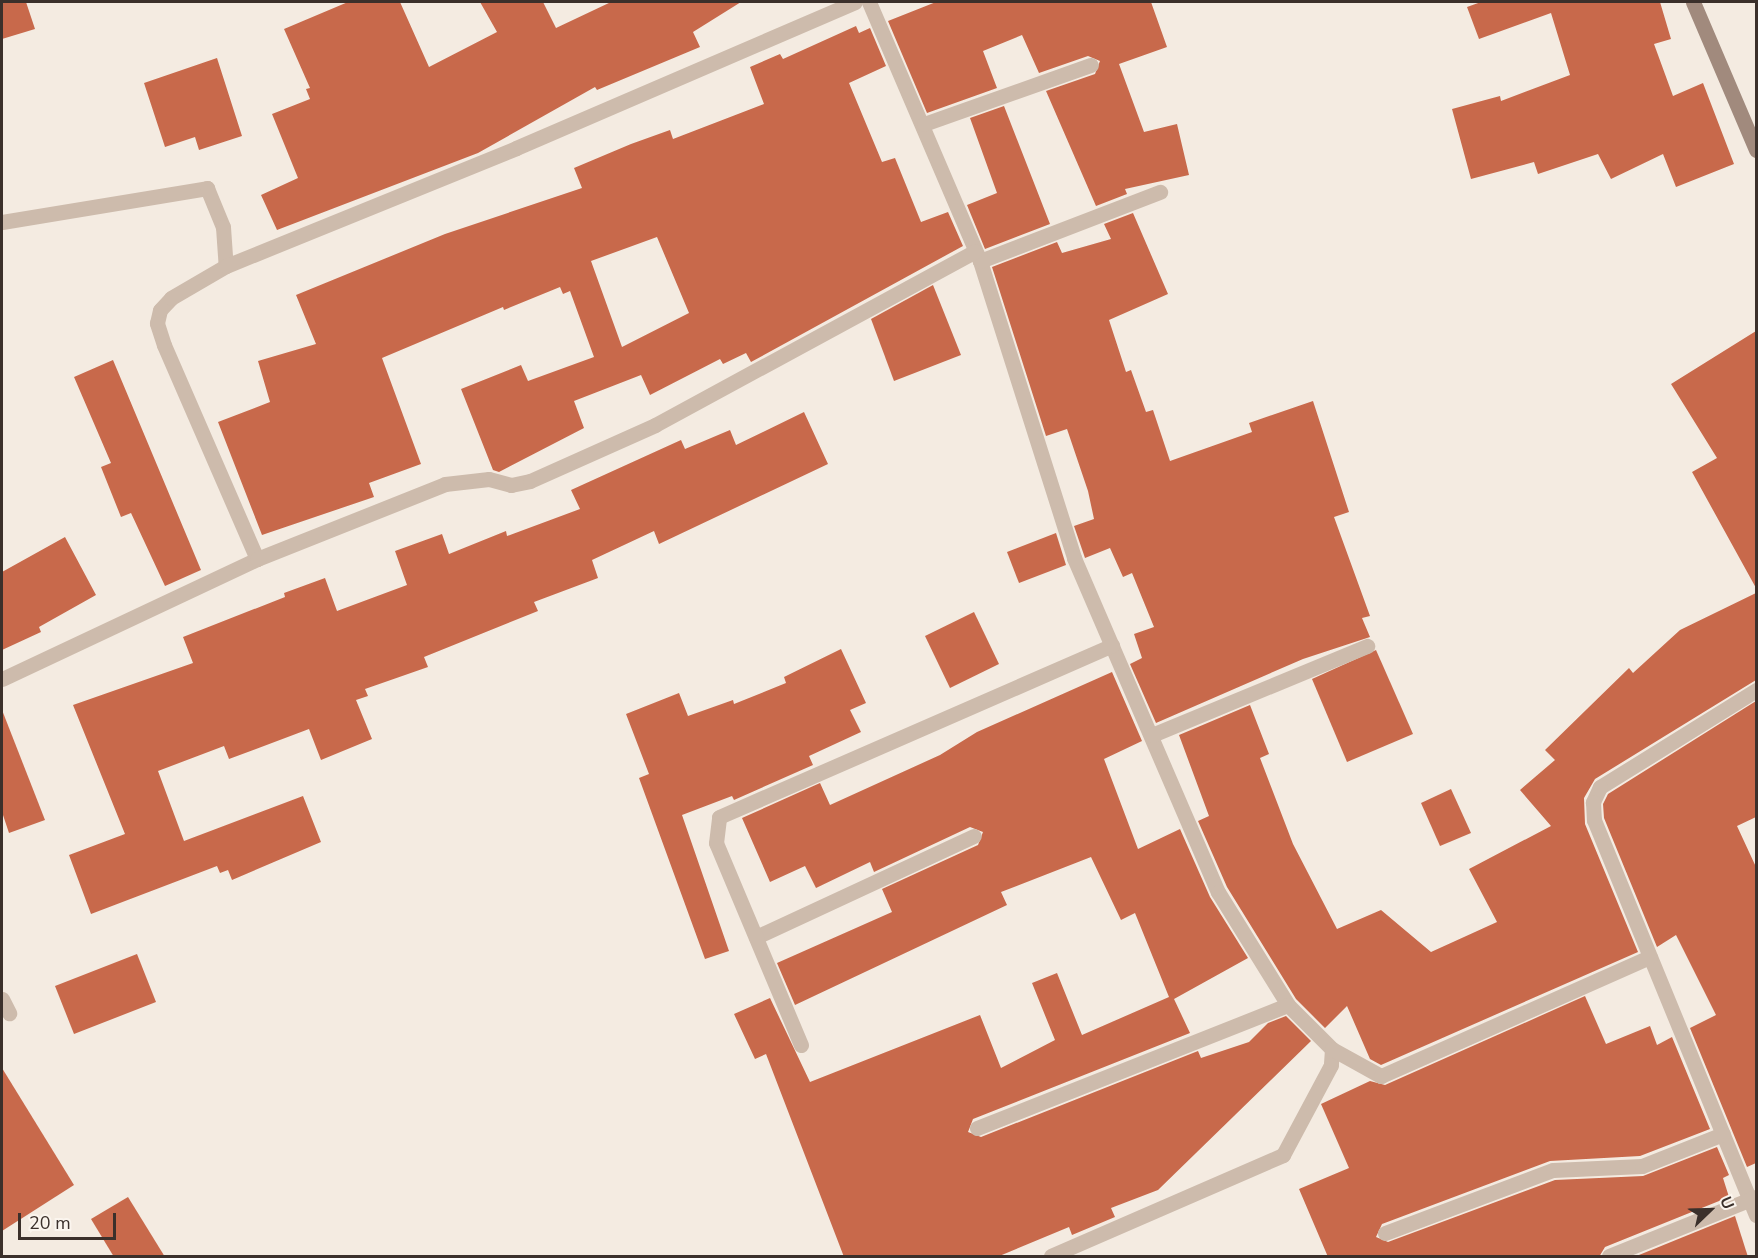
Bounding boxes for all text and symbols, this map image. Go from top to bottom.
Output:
north arrow [1680,1180,1740,1240]
text: U [1714,1193,1739,1213]
scale bar [21,1201,118,1239]
text: 20 m [29,1211,71,1235]

